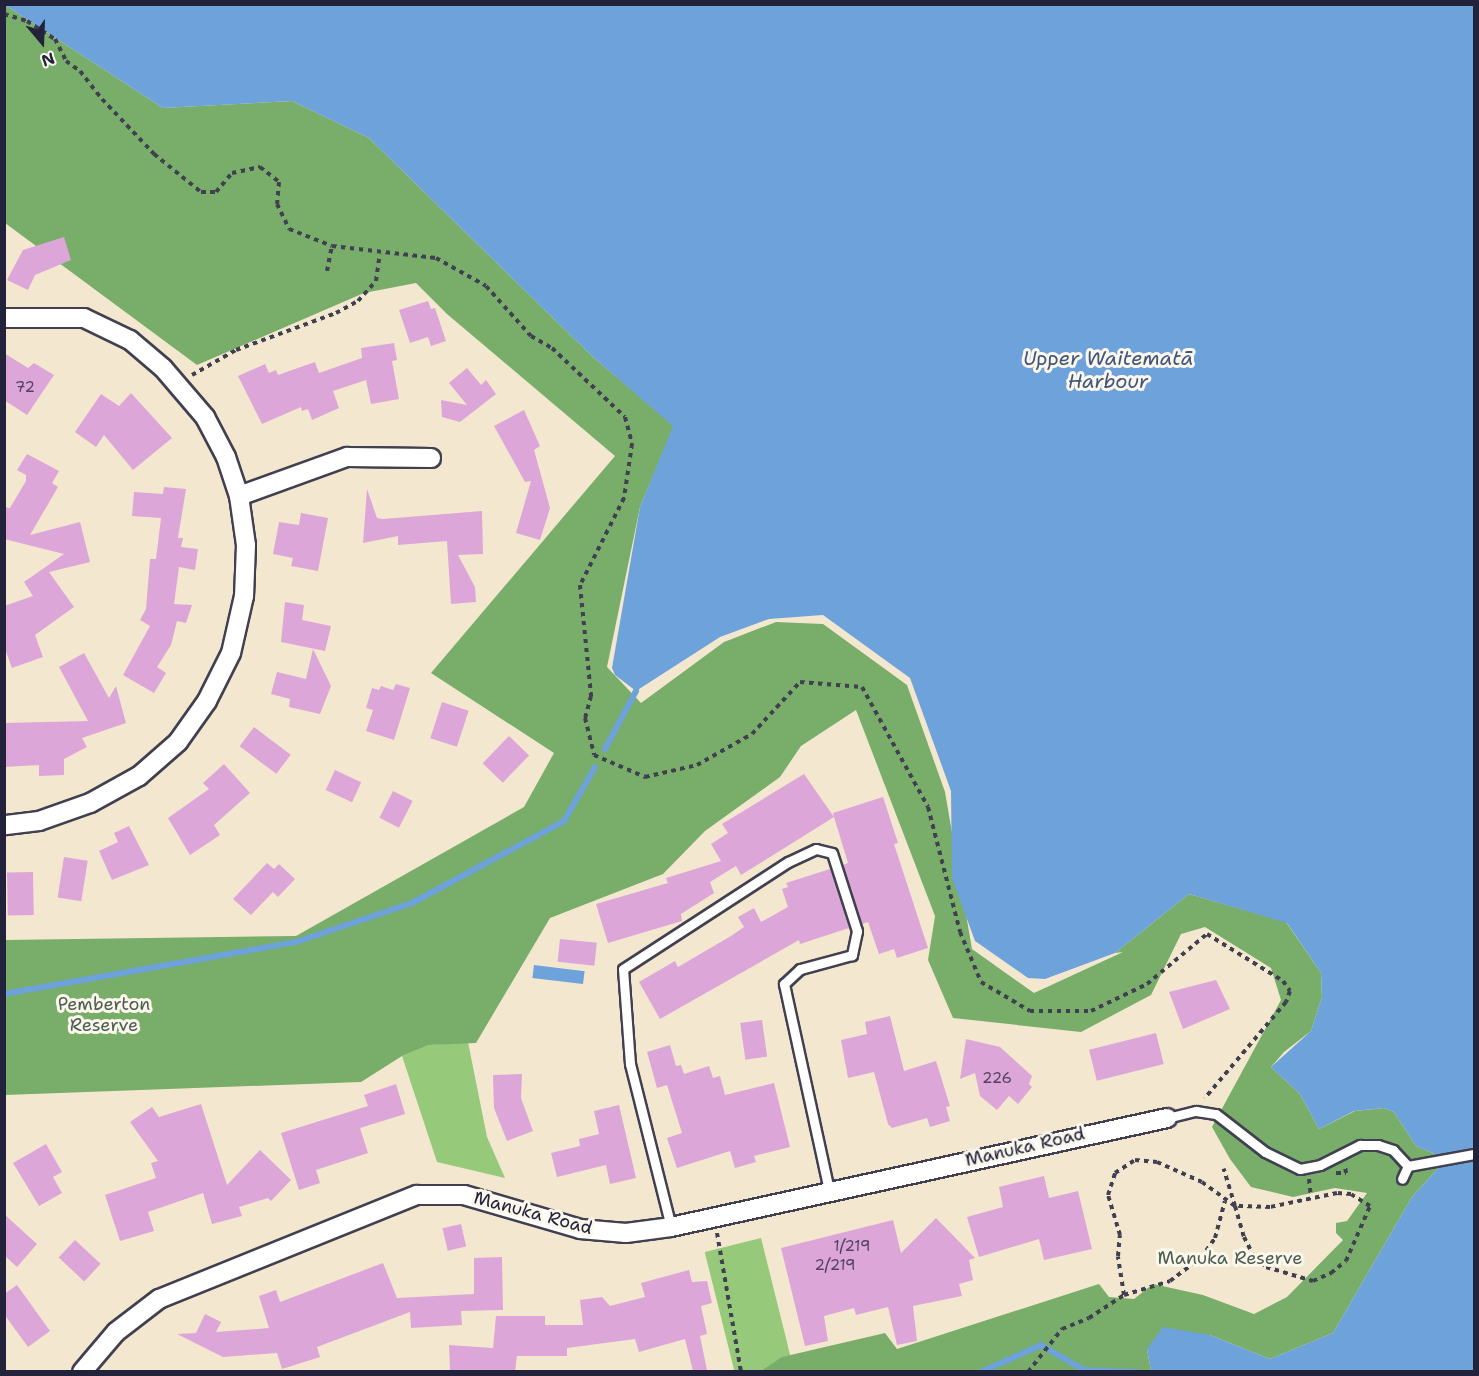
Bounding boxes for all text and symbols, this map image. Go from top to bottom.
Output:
north arrow [12,12,72,72]
text: N [39,47,57,71]
water label: Upper Waitematā Harbour [1023,347,1193,394]
house number: 72 [15,379,35,397]
park label: Pemberton Reserve [58,994,150,1036]
house number: 226 [982,1070,1012,1088]
street label: Manuka Road [963,1123,1087,1171]
street label: Manuka Road [471,1187,595,1239]
house number: 1/219 [834,1238,870,1256]
park label: Manuka Reserve [1157,1247,1303,1269]
house number: 2/219 [814,1257,856,1275]

